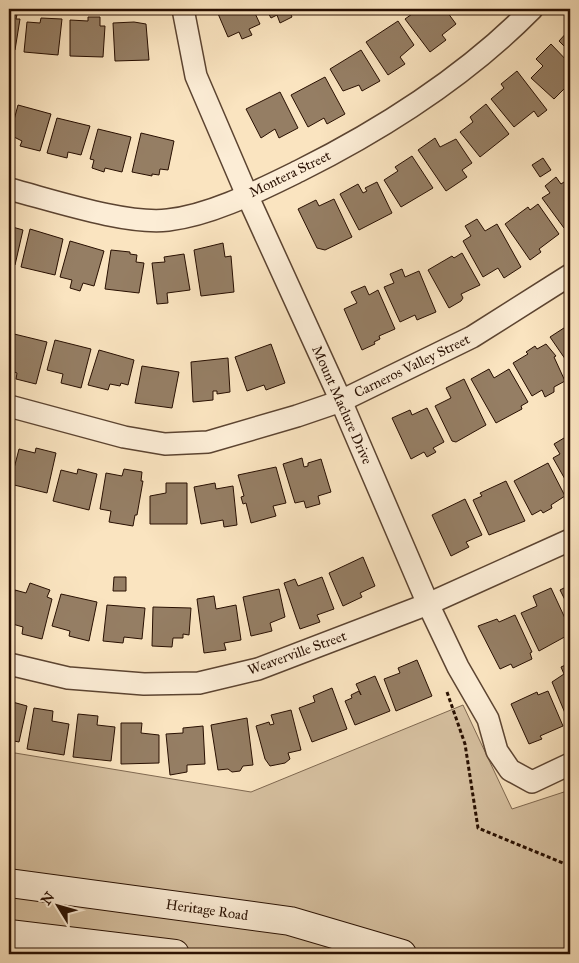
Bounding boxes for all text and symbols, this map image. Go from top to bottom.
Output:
street label: Montera Street [246,147,334,201]
street label: Carneros Valley Street [351,331,473,401]
street label: Mount Maclure Drive [308,343,376,467]
street label: Weaverville Street [245,627,349,679]
north arrow [32,880,82,930]
text: N [38,889,58,908]
street label: Heritage Road [165,896,249,924]

